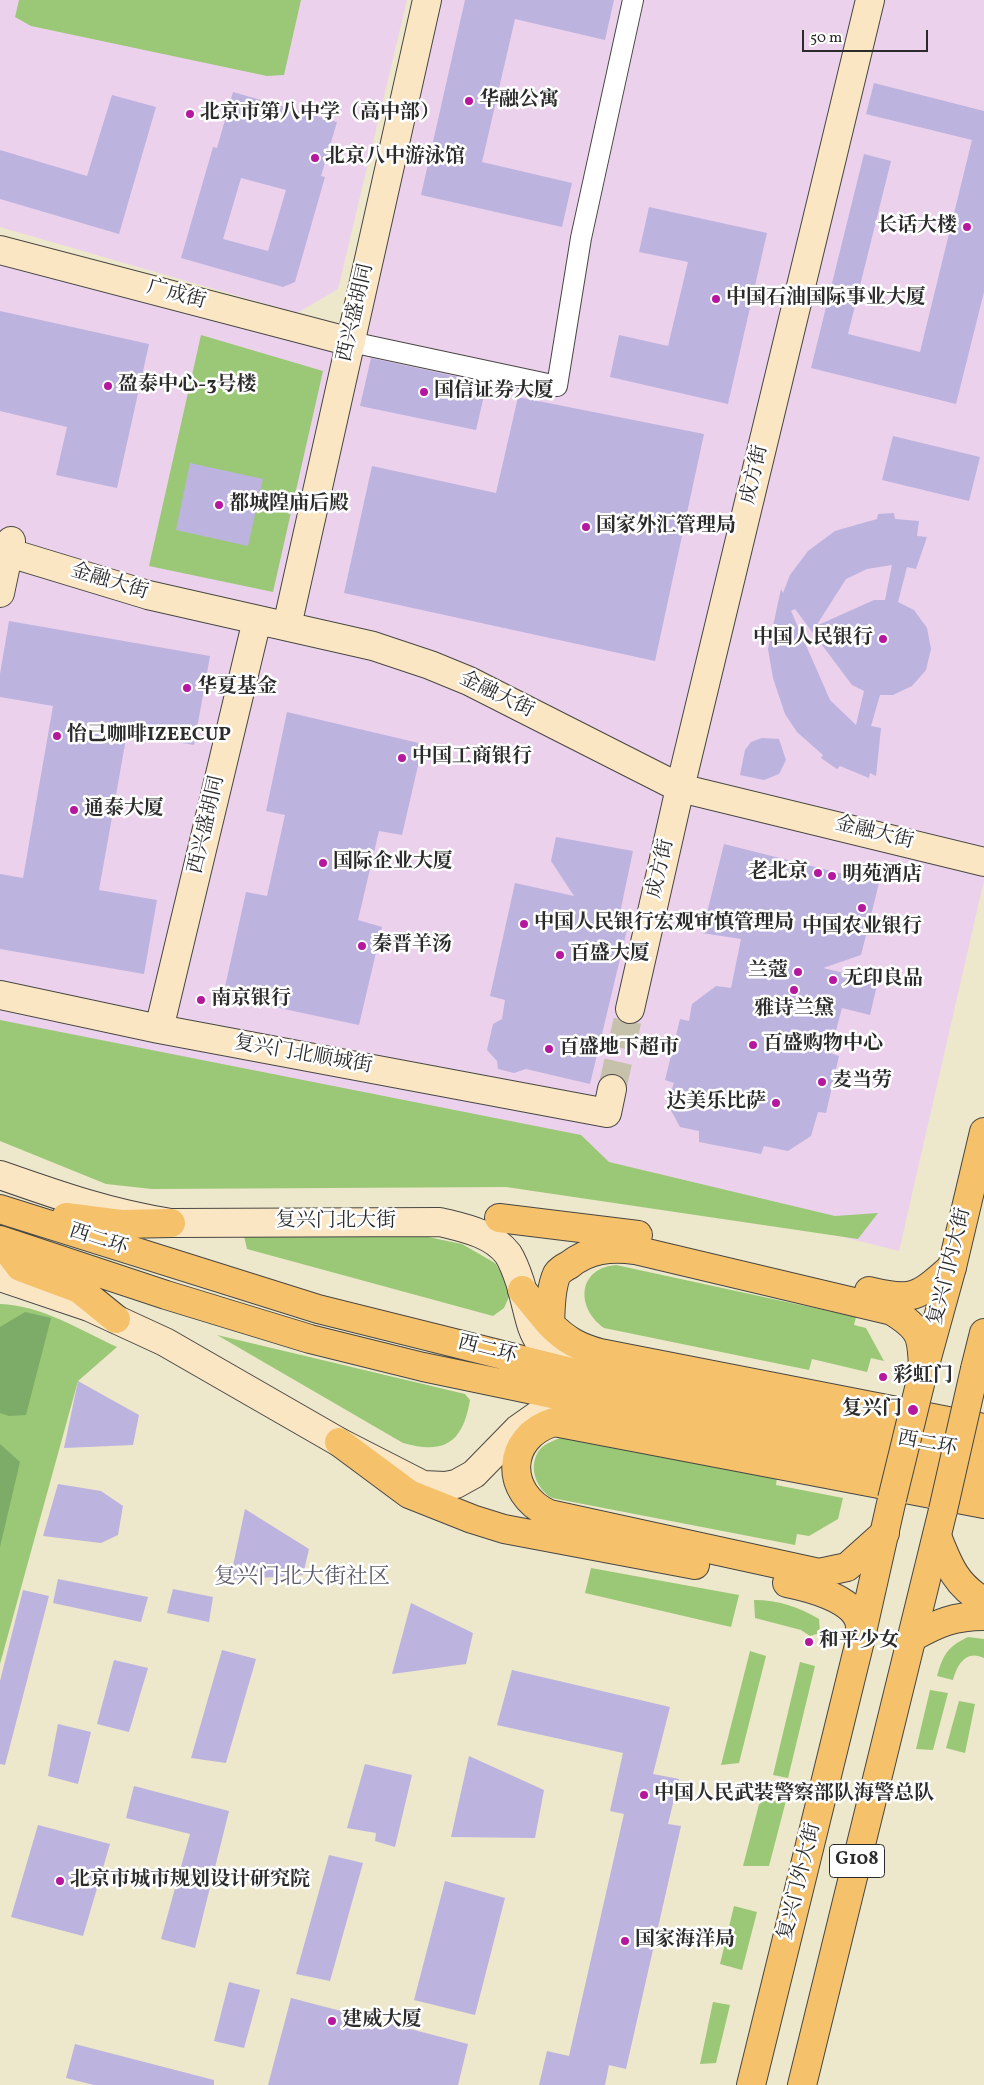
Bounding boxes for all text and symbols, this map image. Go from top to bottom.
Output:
scale bar [804,20,930,52]
text: 50 m [810,28,842,49]
place label: 华融公寓 [479,89,559,113]
marker: 华融公寓 [463,95,475,107]
place label: 北京市第八中学（高中部） [200,102,440,126]
marker: 北京市第八中学（高中部） [184,108,196,120]
place label: 北京八中游泳馆 [325,146,465,170]
marker: 北京八中游泳馆 [309,152,321,164]
place label: 长话大楼 [877,215,957,239]
marker: 长话大楼 [961,221,973,233]
street label: 西兴盛胡同 [334,262,380,364]
street label: 广成街 [144,277,208,315]
place label: 中国石油国际事业大厦 [726,287,926,311]
marker: 中国石油国际事业大厦 [710,293,722,305]
place label: 盈泰中心-3号楼 [118,374,257,398]
marker: 盈泰中心-3号楼 [102,380,114,392]
place label: 国信证券大厦 [434,380,554,404]
marker: 国信证券大厦 [418,386,430,398]
street label: 成方街 [738,443,774,507]
place label: 都城隍庙后殿 [229,493,349,517]
marker: 都城隍庙后殿 [213,499,225,511]
place label: 国家外汇管理局 [596,515,736,539]
marker: 国家外汇管理局 [580,521,592,533]
street label: 金融大街 [67,560,151,606]
place label: 中国人民银行 [753,627,873,651]
marker: 中国人民银行 [877,633,889,645]
street label: 金融大街 [455,668,537,724]
place label: 华夏基金 [197,676,277,700]
marker: 华夏基金 [181,682,193,694]
place label: 怡己咖啡IZEECUP [67,724,231,748]
marker: 怡己咖啡IZEECUP [51,730,63,742]
place label: 中国工商银行 [412,746,532,770]
marker: 中国工商银行 [396,752,408,764]
street label: 西兴盛胡同 [185,774,231,876]
place label: 通泰大厦 [84,798,164,822]
marker: 通泰大厦 [68,804,80,816]
street label: 金融大街 [832,813,916,855]
street label: 成方街 [644,837,680,901]
place label: 国际企业大厦 [333,851,453,875]
marker: 国际企业大厦 [317,857,329,869]
place label: 老北京 [748,861,808,885]
place label: 明苑酒店 [842,864,922,888]
marker: 老北京 [812,867,824,879]
marker: 明苑酒店 [826,870,838,882]
marker: 中国农业银行 [856,902,868,914]
place label: 中国人民银行宏观审慎管理局 [534,912,794,936]
place label: 中国农业银行 [802,916,922,940]
marker: 中国人民银行宏观审慎管理局 [518,918,530,930]
place label: 秦晋羊汤 [372,934,452,958]
marker: 秦晋羊汤 [356,940,368,952]
place label: 百盛大厦 [570,943,650,967]
marker: 百盛大厦 [554,949,566,961]
place label: 兰蔻 [748,960,788,984]
marker: 兰蔻 [792,966,804,978]
place label: 无印良品 [843,968,923,992]
marker: 无印良品 [827,974,839,986]
marker: 雅诗兰黛 [788,984,800,996]
place label: 南京银行 [211,988,291,1012]
marker: 南京银行 [195,994,207,1006]
place label: 雅诗兰黛 [754,998,834,1022]
street label: 复兴门北顺城街 [232,1032,374,1080]
place label: 百盛购物中心 [763,1033,883,1057]
place label: 百盛地下超市 [559,1037,679,1061]
marker: 百盛购物中心 [747,1039,759,1051]
marker: 百盛地下超市 [543,1043,555,1055]
place label: 麦当劳 [832,1070,892,1094]
marker: 麦当劳 [816,1076,828,1088]
place label: 达美乐比萨 [666,1091,766,1115]
marker: 达美乐比萨 [770,1097,782,1109]
street label: 复兴门内大街 [925,1206,977,1328]
street label: 复兴门北大街 [276,1210,396,1234]
street label: 西二环 [66,1220,130,1262]
street label: 西二环 [455,1332,519,1370]
place label: 彩虹门 [893,1365,953,1389]
marker: 彩虹门 [877,1371,889,1383]
place label: 复兴门 [842,1398,902,1422]
marker: 复兴门 [906,1403,920,1417]
street label: 西二环 [895,1427,959,1463]
district label: 复兴门北大街社区 [214,1566,390,1592]
place label: 和平少女 [819,1630,899,1654]
marker: 和平少女 [803,1636,815,1648]
place label: 中国人民武装警察部队海警总队 [654,1783,934,1807]
marker: 中国人民武装警察部队海警总队 [638,1789,650,1801]
street label: 复兴门外大街 [775,1821,827,1943]
road number: G108 [830,1844,884,1878]
place label: 北京市城市规划设计研究院 [70,1869,310,1893]
marker: 北京市城市规划设计研究院 [54,1875,66,1887]
place label: 国家海洋局 [635,1929,735,1953]
marker: 国家海洋局 [619,1935,631,1947]
place label: 建威大厦 [342,2009,422,2033]
marker: 建威大厦 [326,2015,338,2027]

